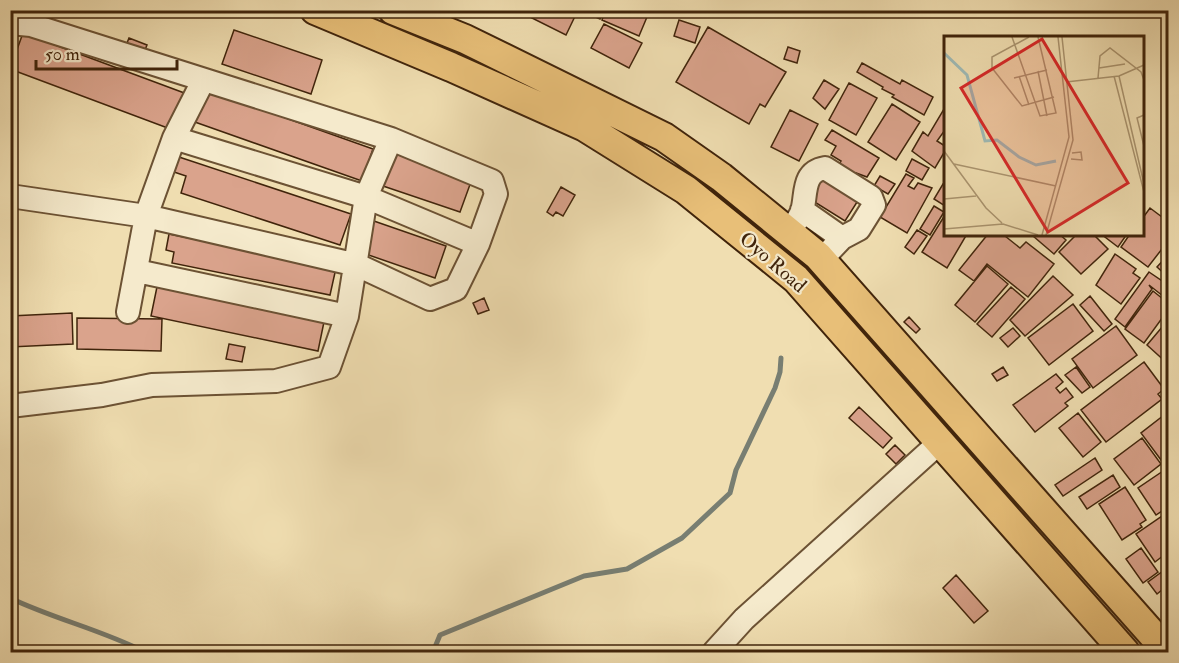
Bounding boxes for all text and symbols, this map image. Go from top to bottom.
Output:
scale bar [36,33,177,71]
inset map [944,36,1143,236]
text: 50 m [45,43,80,66]
street label: Oyo Road [734,226,812,298]

